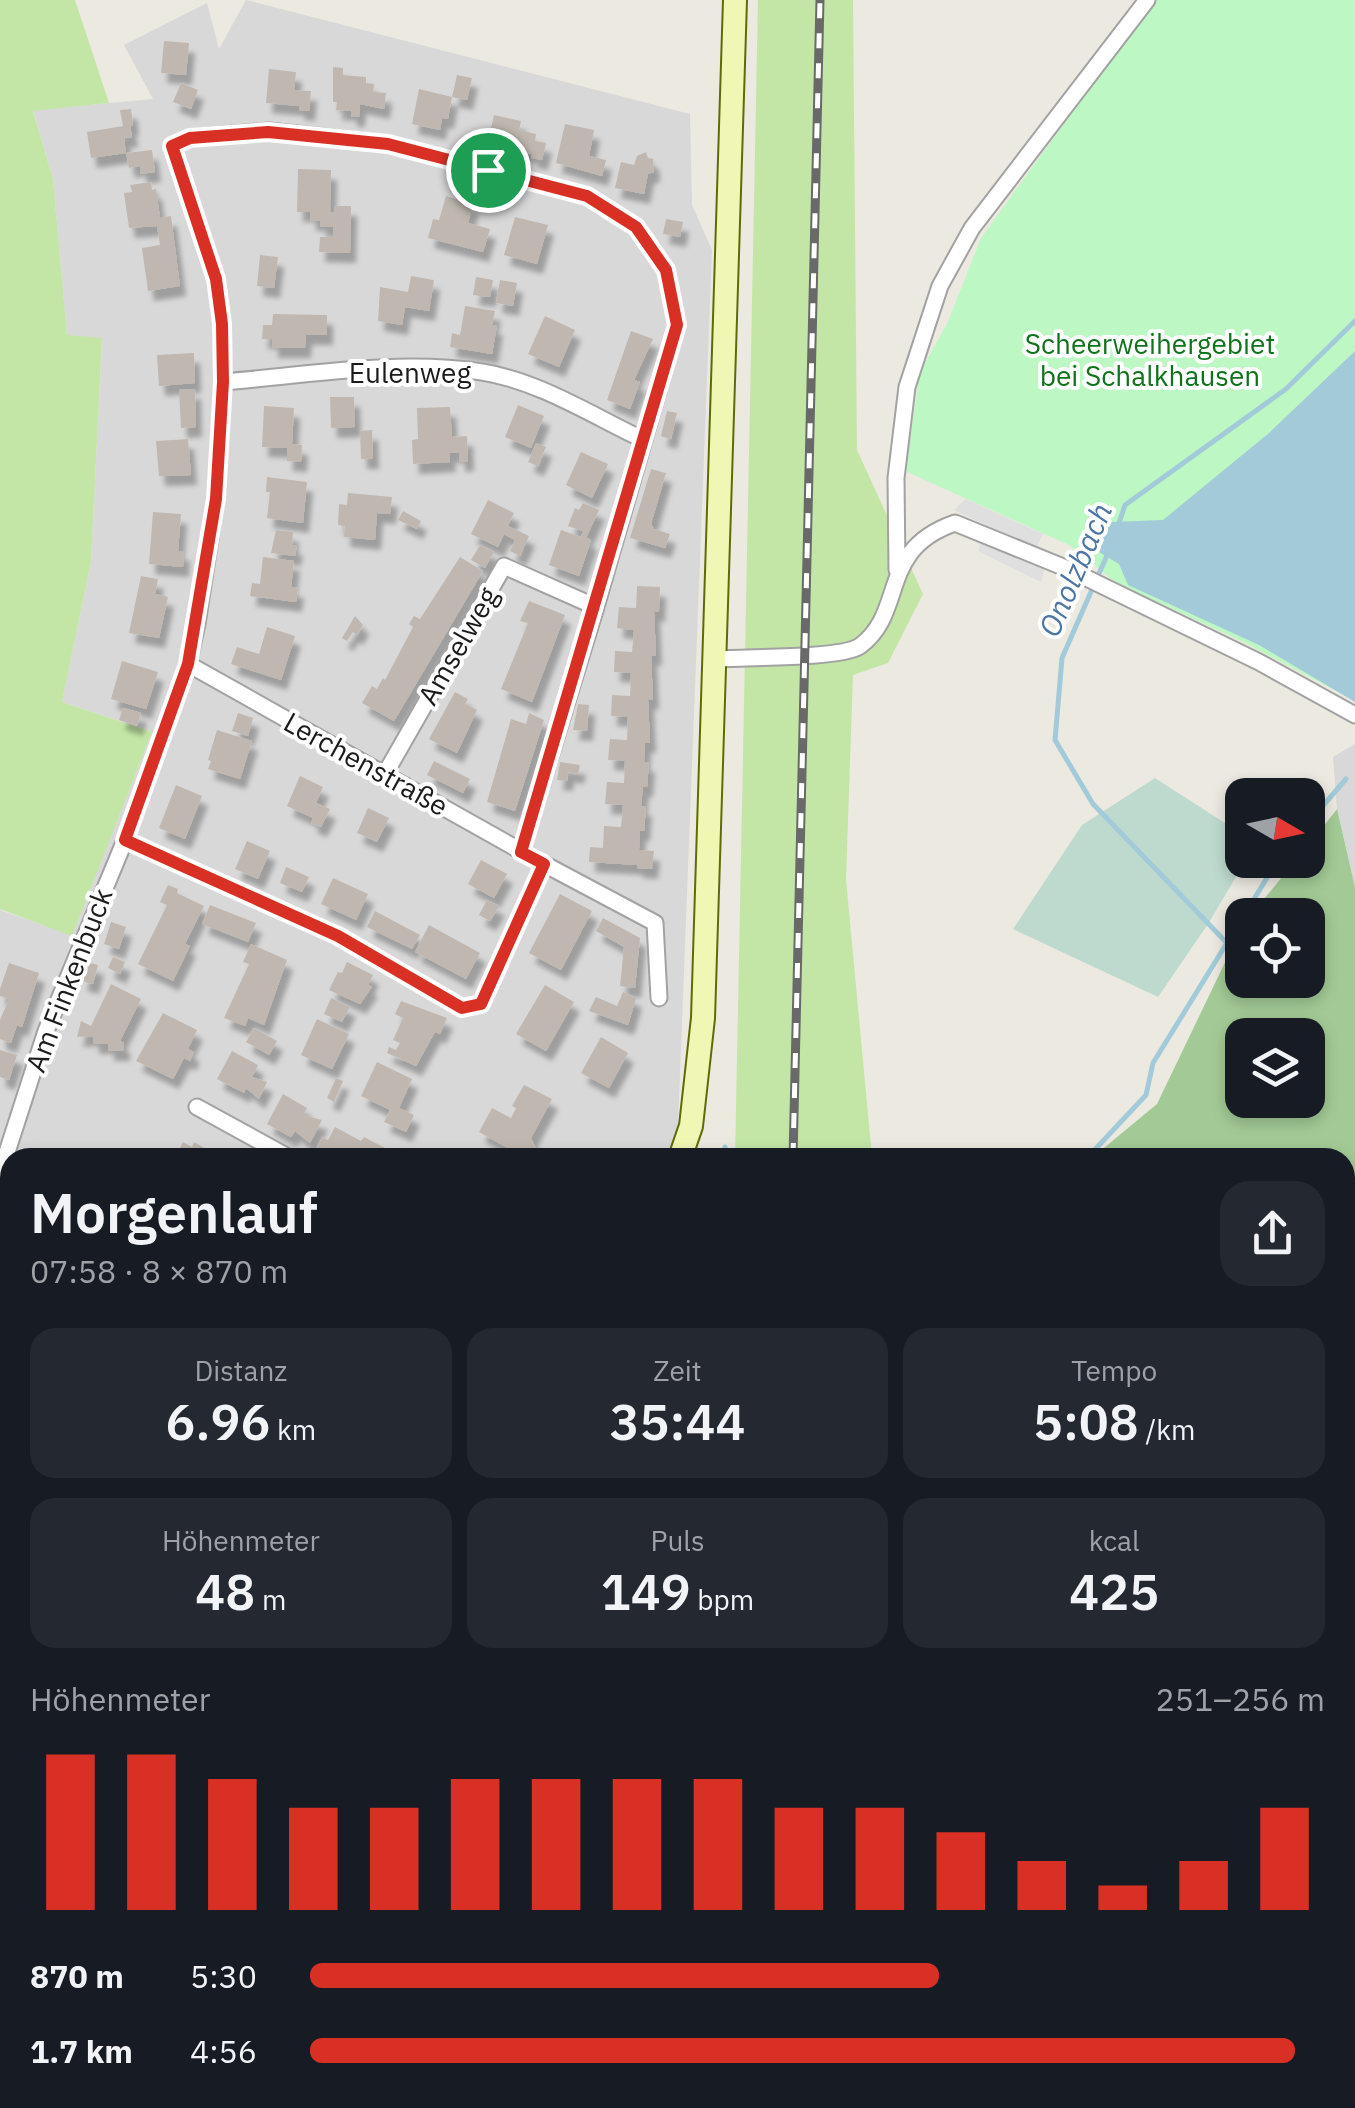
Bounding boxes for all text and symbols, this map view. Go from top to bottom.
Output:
pin [446,128,531,213]
icon: arrive [461,143,516,198]
park label: Scheerweihergebiet bei Schalkhausen [1025,325,1275,394]
street label: Eulenweg [349,354,471,391]
water label: Onolzbach [1029,497,1120,642]
street label: Amselweg [409,580,506,711]
street label: Lerchenstraße [278,703,455,824]
north arrow [1225,778,1325,878]
map controls [1225,778,1325,1118]
street label: Am Finkenbuck [16,882,121,1077]
button: locate [1225,898,1325,998]
button: layers [1225,1018,1325,1118]
text: Morgenlauf [30,1177,318,1248]
button: share [1220,1181,1325,1286]
text: 07:58 · 8 × 870 m [30,1250,288,1292]
text: Distanz [194,1352,287,1389]
text: Zeit [653,1352,702,1389]
text: Tempo [1071,1352,1157,1389]
text: 6.96 [165,1389,270,1454]
text: 35:44 [610,1389,745,1454]
text: 5:08 [1033,1389,1139,1454]
text: km [270,1411,316,1448]
text: /km [1139,1411,1195,1448]
text: Höhenmeter [162,1522,320,1559]
text: Puls [650,1522,705,1559]
text: kcal [1089,1522,1140,1559]
text: 48 [195,1559,255,1624]
text: 149 [601,1559,691,1624]
text: 425 [1069,1559,1159,1624]
text: m [255,1581,286,1618]
text: bpm [691,1581,754,1618]
text: Höhenmeter [30,1678,210,1720]
text: 251–256 m [1155,1678,1325,1720]
text: 870 m [30,1955,124,1997]
text: 5:30 [190,1955,257,1997]
text: 1.7 km [30,2030,133,2072]
text: 4:56 [190,2030,257,2072]

